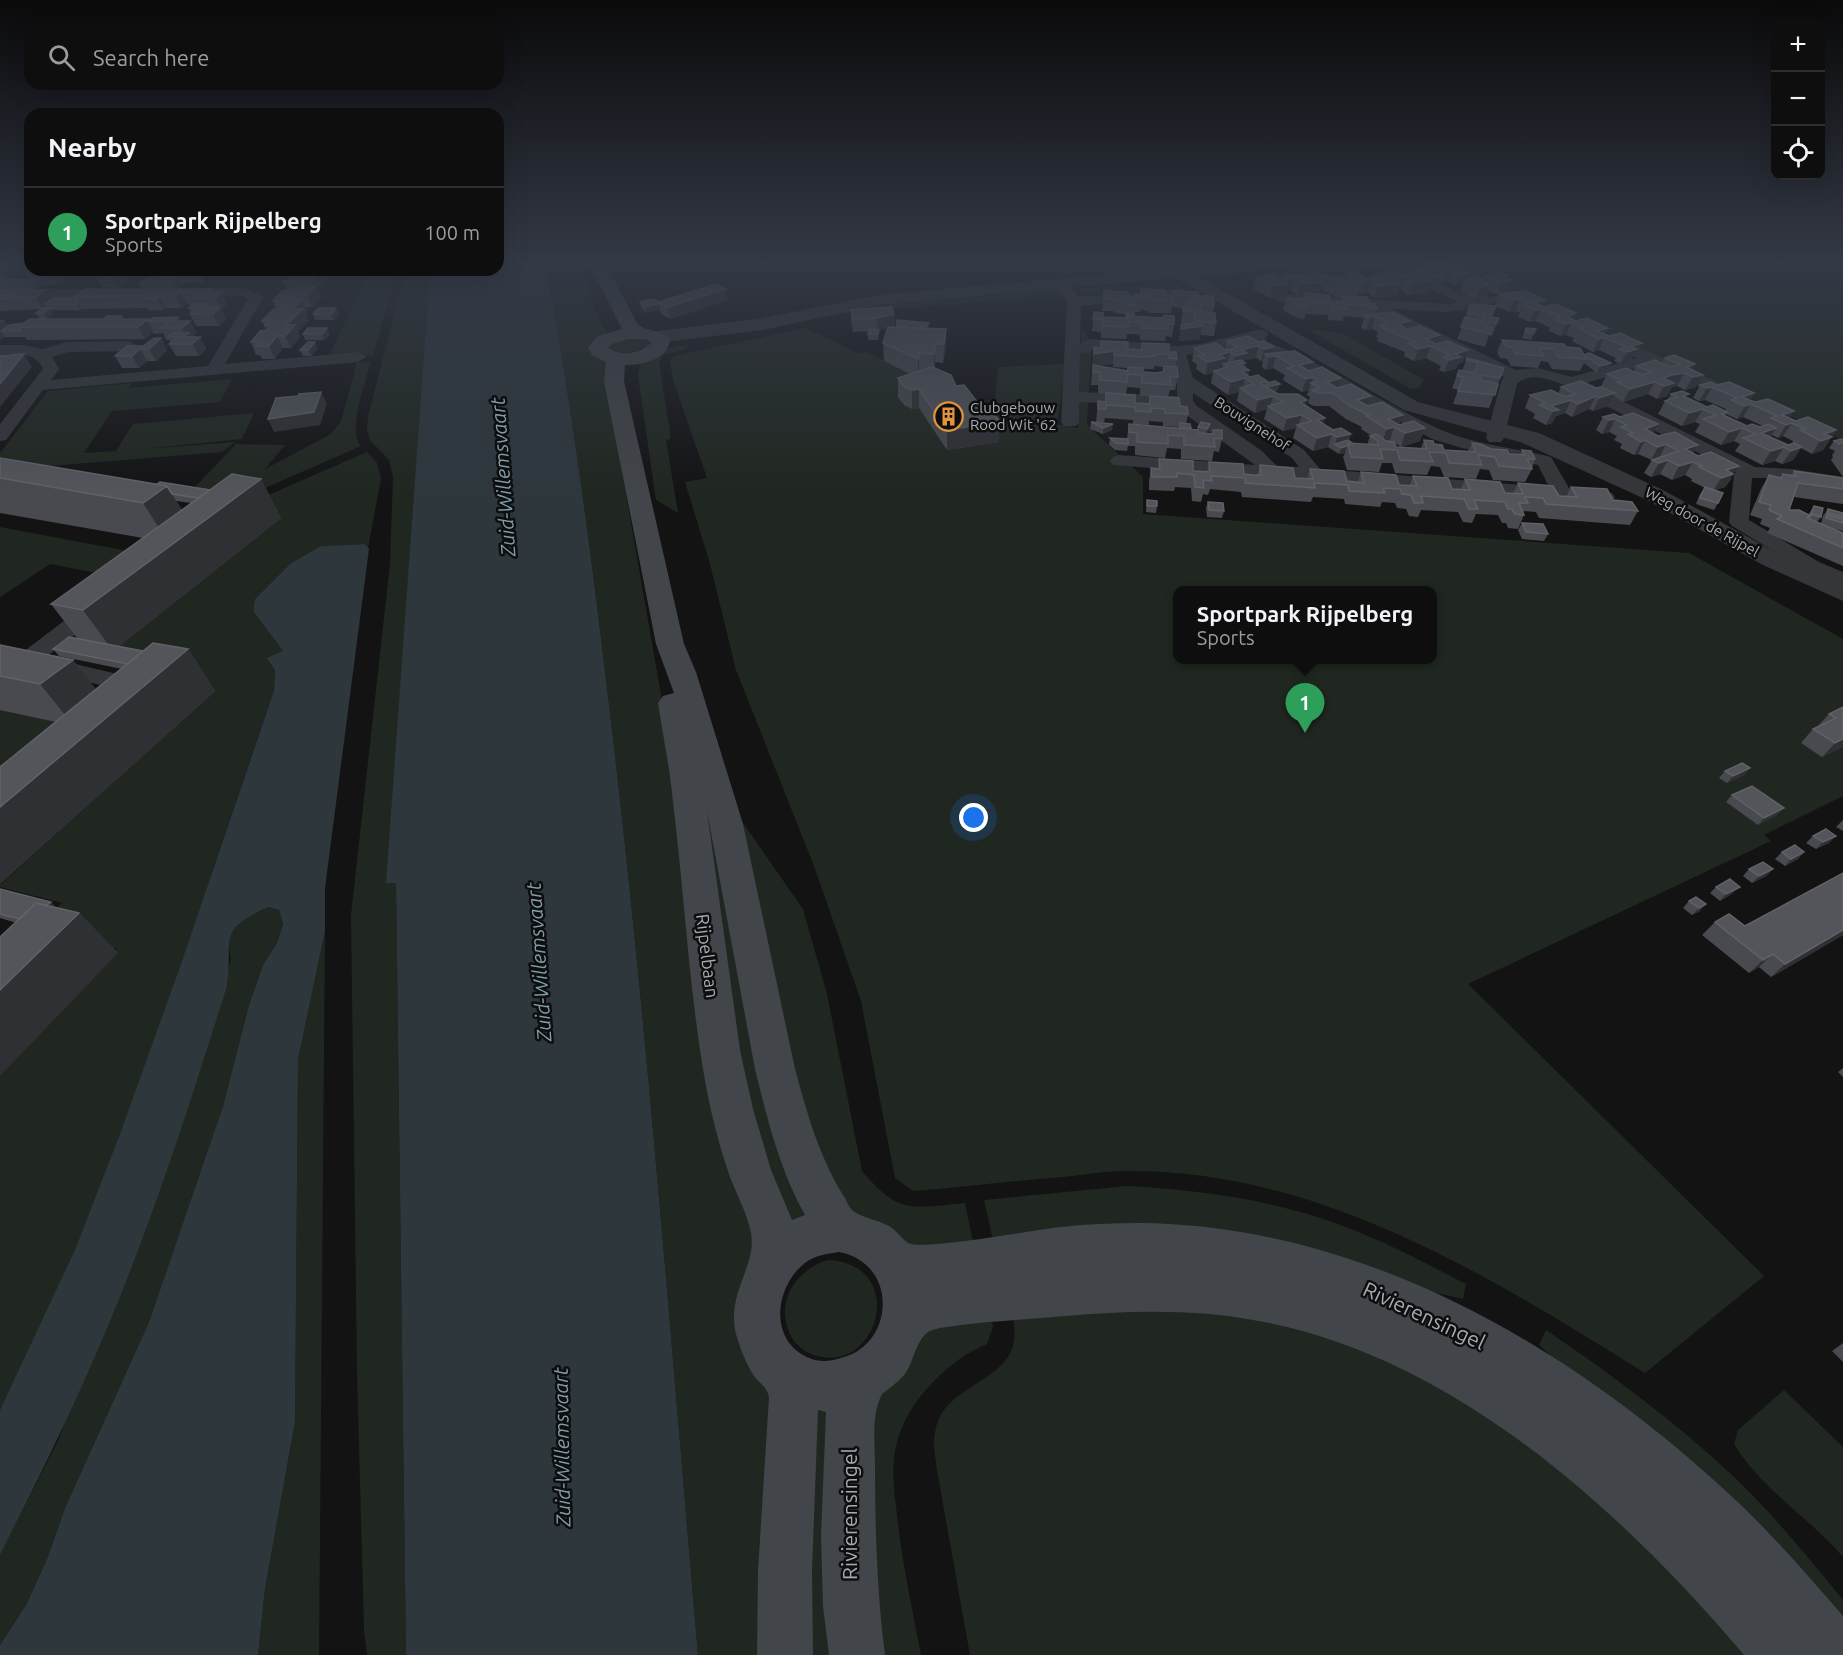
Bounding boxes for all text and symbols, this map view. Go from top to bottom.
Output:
map controls [1771,18,1825,180]
button: + [1771,18,1825,72]
search box [24,24,504,90]
icon: search [45,41,78,74]
text: Search here [93,45,209,70]
button: − [1771,72,1825,126]
button: locate [1771,126,1825,180]
text: Nearby [48,133,136,162]
text: Sportpark Rijpelberg [105,208,322,233]
text: 1 [62,221,73,244]
text: 100 m [424,221,480,244]
text: Sports [105,233,163,256]
street label: Bouvignehof [1211,393,1293,454]
water label: Zuid-Willemsvaart [485,397,520,558]
place label: Clubgebouw Rood Wit '62 [970,399,1057,433]
building icon: Clubgebouw Rood Wit '62 [933,401,965,433]
street label: Weg door de Rijpel [1642,483,1762,560]
popup [1173,586,1437,664]
text: Sportpark Rijpelberg [1197,601,1413,626]
text: Sports [1197,626,1255,649]
pin: 1 [1286,684,1324,733]
your location [959,803,988,832]
water label: Zuid-Willemsvaart [521,882,556,1043]
street label: Rijpelbaan [693,913,723,999]
street label: Rivierensingel [1360,1276,1489,1354]
water label: Zuid-Willemsvaart [549,1367,574,1528]
street label: Rivierensingel [837,1448,861,1580]

